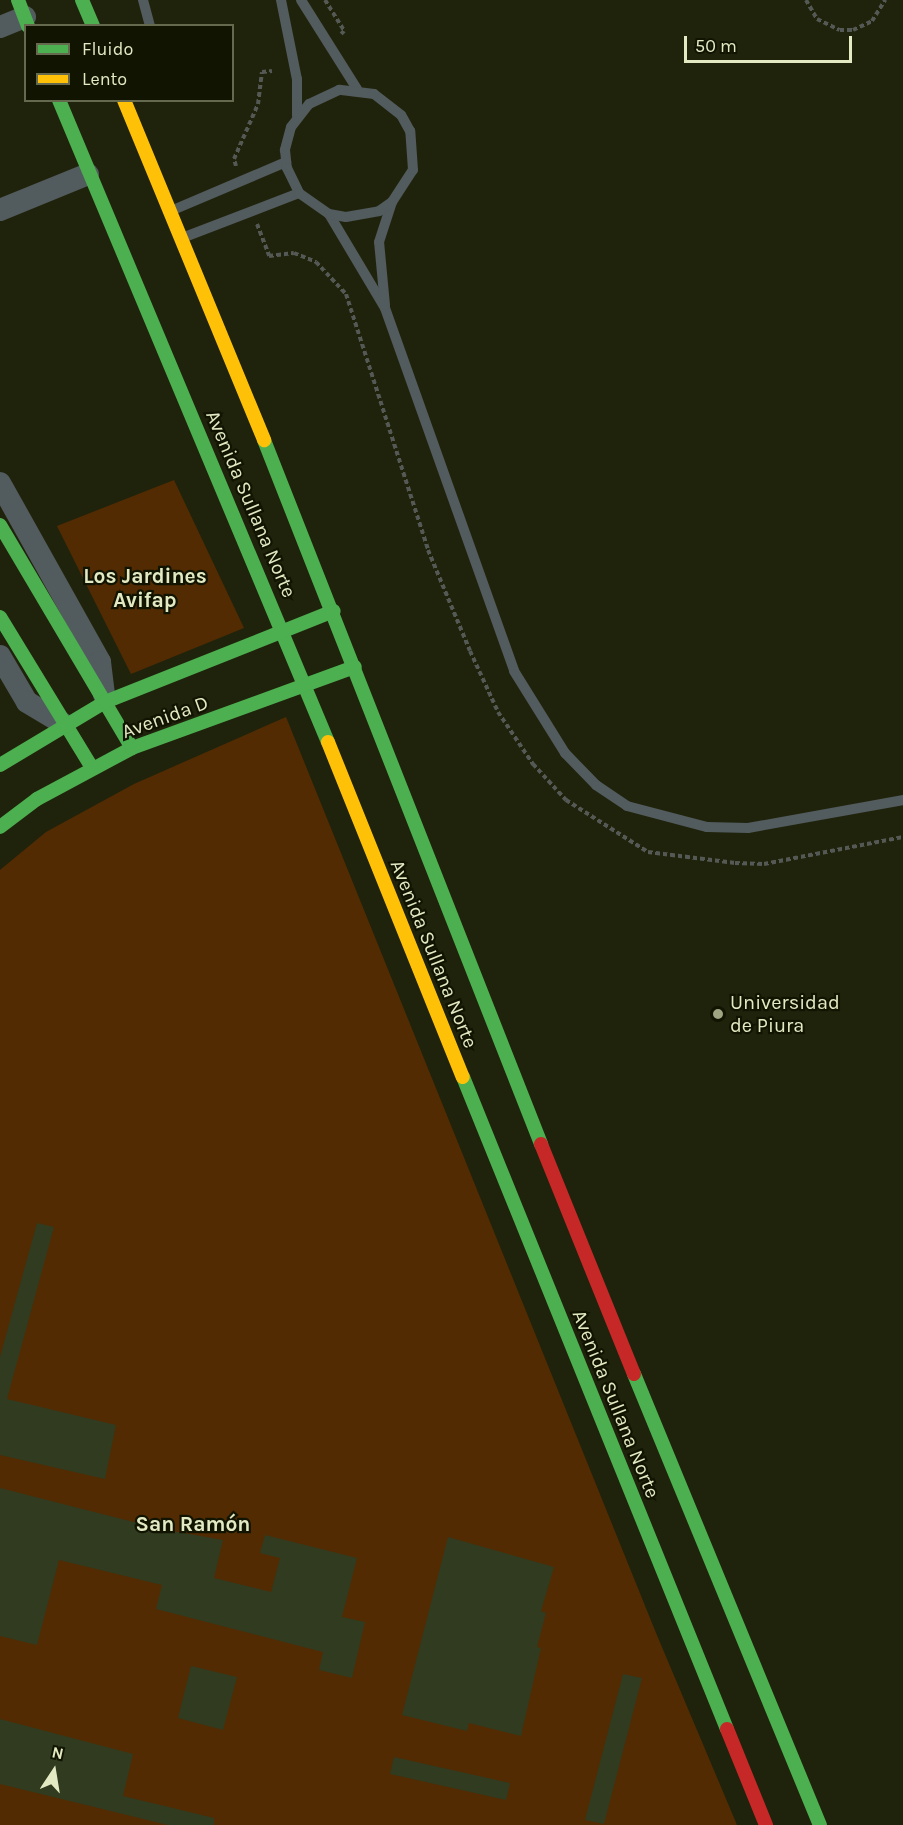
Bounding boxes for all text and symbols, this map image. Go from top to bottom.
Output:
legend [24,24,234,102]
scale bar [687,24,855,62]
text: 50 m [695,35,737,57]
text: Fluido [82,38,133,60]
text: Lento [82,68,127,90]
street label: Avenida Sullana Norte [201,407,301,601]
district label: Los Jardines Avifap [83,563,207,613]
street label: Avenida D [119,690,211,744]
street label: Avenida Sullana Norte [385,856,483,1052]
place label: Universidad de Piura [730,990,840,1037]
marker: Universidad de Piura [711,1007,725,1021]
street label: Avenida Sullana Norte [567,1306,665,1502]
district label: San Ramón [136,1511,250,1537]
north arrow [24,1741,84,1801]
text: N [50,1742,65,1763]

